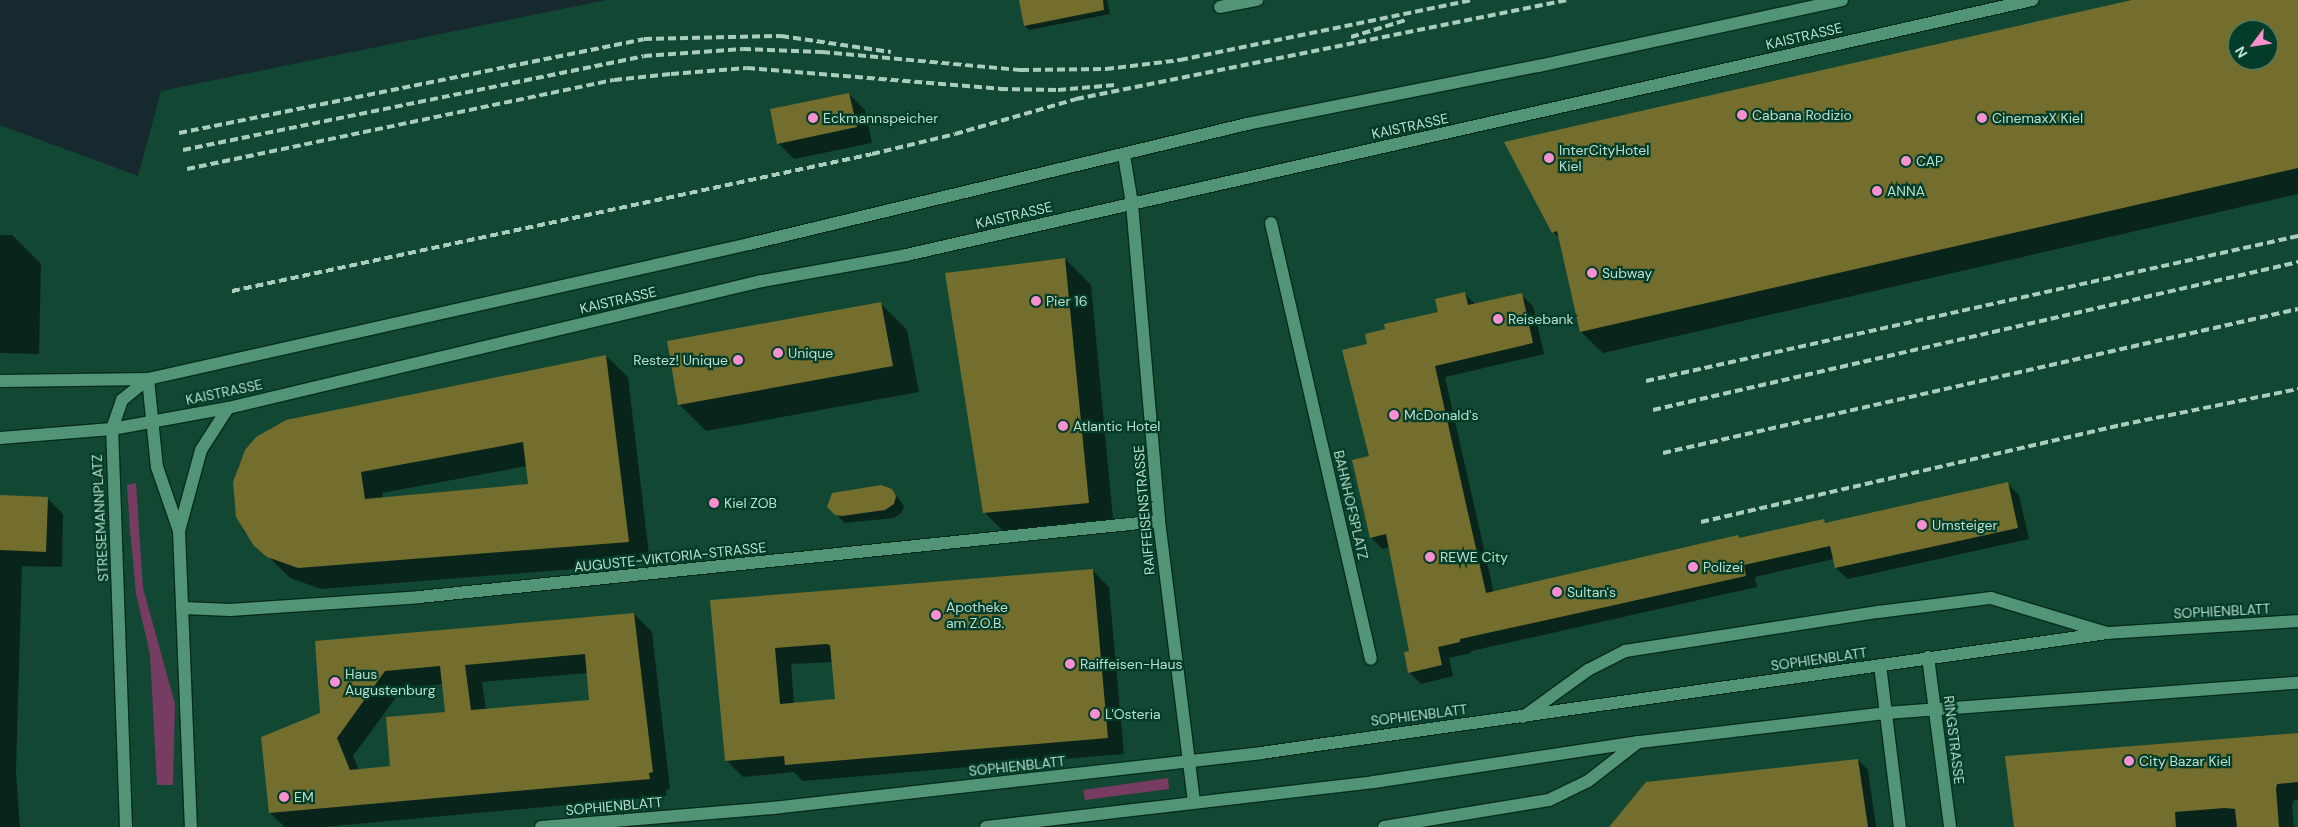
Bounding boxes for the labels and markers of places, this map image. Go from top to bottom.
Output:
place label: Cabana Rodizio [1752,107,1852,123]
marker: Cabana Rodizio [1736,109,1748,121]
place label: Eckmannspeicher [823,110,938,126]
place label: CinemaxX Kiel [1992,110,2083,126]
marker: Eckmannspeicher [807,112,819,124]
marker: CinemaxX Kiel [1976,112,1988,124]
place label: InterCityHotel Kiel [1559,142,1649,174]
marker: InterCityHotel Kiel [1543,152,1555,164]
place label: CAP [1916,153,1943,169]
marker: CAP [1900,155,1912,167]
place label: ANNA [1887,183,1925,199]
marker: ANNA [1871,185,1883,197]
place label: Subway [1602,265,1652,281]
marker: Subway [1586,267,1598,279]
place label: Pier 16 [1046,293,1087,309]
marker: Pier 16 [1030,295,1042,307]
place label: Reisebank [1508,311,1574,327]
marker: Reisebank [1492,313,1504,325]
place label: Unique [788,345,833,361]
marker: Unique [772,347,784,359]
place label: Restez! Unique [633,352,728,368]
marker: Restez! Unique [732,354,744,366]
place label: McDonald's [1404,407,1479,423]
marker: McDonald's [1388,409,1400,421]
place label: Atlantic Hotel [1073,418,1160,434]
marker: Atlantic Hotel [1057,420,1069,432]
place label: Kiel ZOB [724,495,777,511]
marker: Kiel ZOB [708,497,720,509]
place label: Umsteiger [1932,517,1998,533]
marker: Umsteiger [1916,519,1928,531]
place label: REWE City [1440,549,1508,565]
marker: REWE City [1424,551,1436,563]
place label: Polizei [1703,559,1743,575]
marker: Polizei [1687,561,1699,573]
place label: Sultan's [1567,584,1616,600]
marker: Sultan's [1551,586,1563,598]
place label: Apotheke am Z.O.B. [946,599,1008,632]
marker: Apotheke am Z.O.B. [930,609,942,621]
place label: Raiffeisen-Haus [1080,656,1182,672]
marker: Raiffeisen-Haus [1064,658,1076,670]
place label: Haus Augustenburg [345,666,436,699]
marker: Haus Augustenburg [329,676,341,688]
place label: L'Osteria [1105,706,1161,722]
marker: L'Osteria [1089,708,1101,720]
place label: City Bazar Kiel [2139,753,2231,769]
marker: City Bazar Kiel [2123,755,2135,767]
place label: EM [294,789,314,805]
marker: EM [278,791,290,803]

